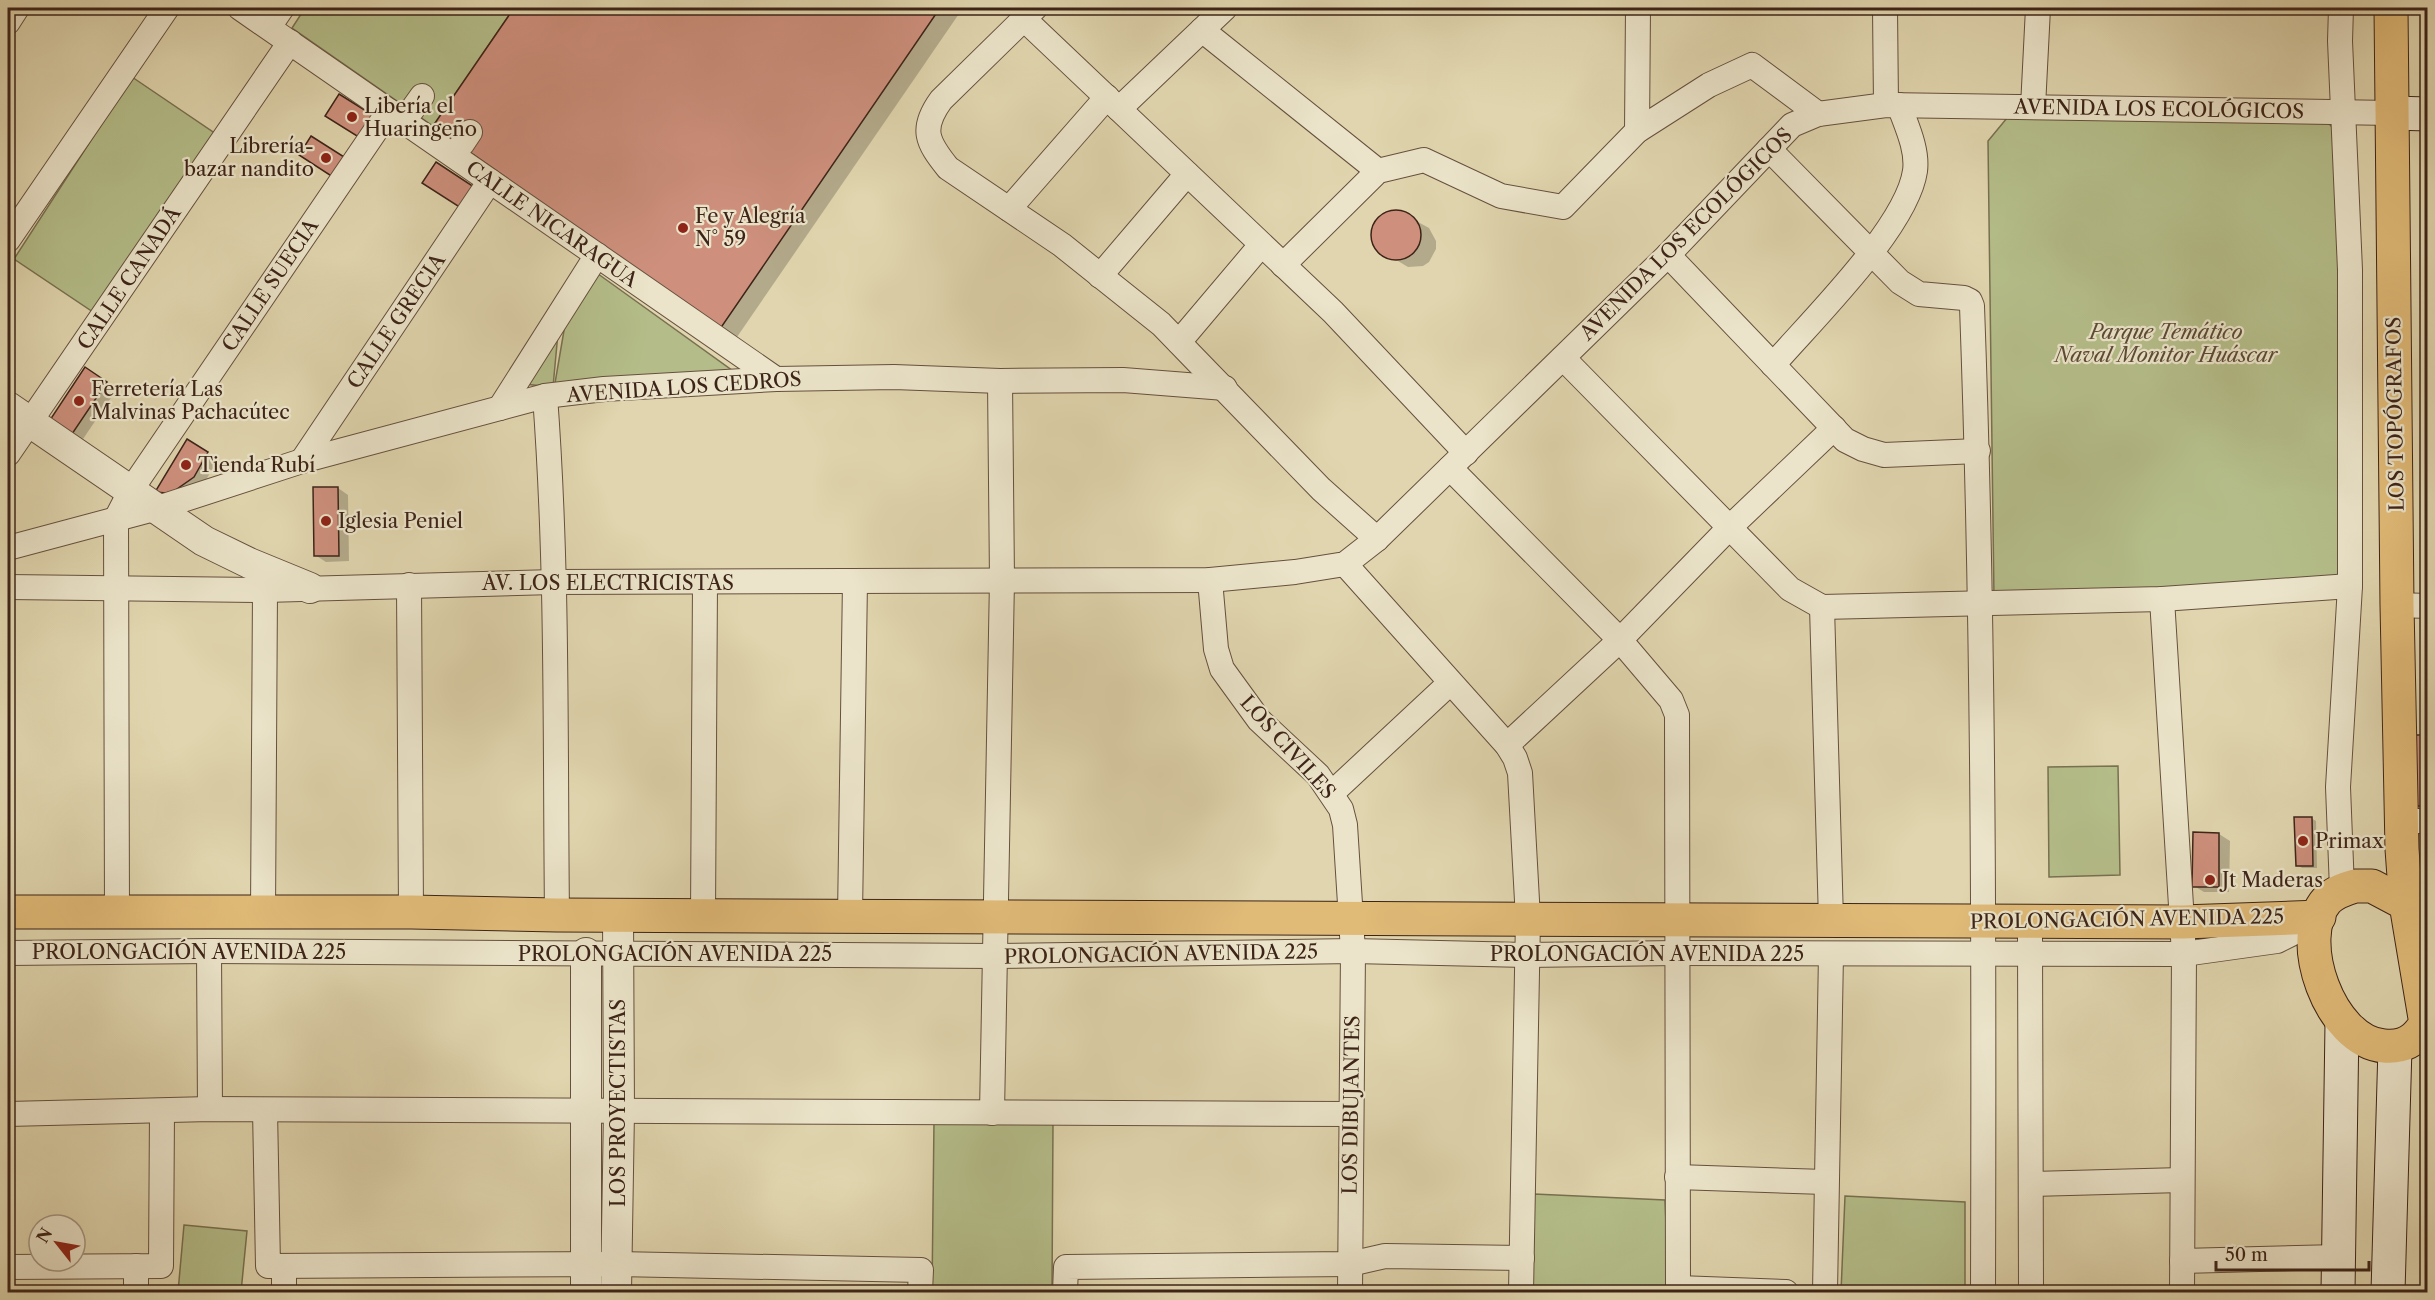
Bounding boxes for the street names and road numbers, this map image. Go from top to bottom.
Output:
street label: AVENIDA LOS ECOLÓGICOS [2013,93,2304,124]
street label: AVENIDA LOS ECOLÓGICOS [1573,122,1797,346]
street label: CALLE NICARAGUA [462,156,643,293]
street label: CALLE CANADÁ [71,200,186,354]
street label: CALLE SUECIA [217,213,324,356]
street label: CALLE GRECIA [342,248,451,393]
street label: LOS TOPÓGRAFOS [2380,316,2409,512]
street label: AVENIDA LOS CEDROS [565,367,802,407]
street label: AV. LOS ELECTRICISTAS [481,571,734,595]
street label: LOS CIVILES [1235,690,1341,804]
street label: PROLONGACIÓN AVENIDA 225 [1970,903,2284,934]
street label: PROLONGACIÓN AVENIDA 225 [1004,938,1318,969]
street label: PROLONGACIÓN AVENIDA 225 [32,939,346,964]
street label: PROLONGACIÓN AVENIDA 225 [518,941,832,966]
street label: PROLONGACIÓN AVENIDA 225 [1490,941,1804,966]
street label: LOS PROYECTISTAS [606,999,630,1207]
street label: LOS DIBUJANTES [1337,1015,1365,1195]

